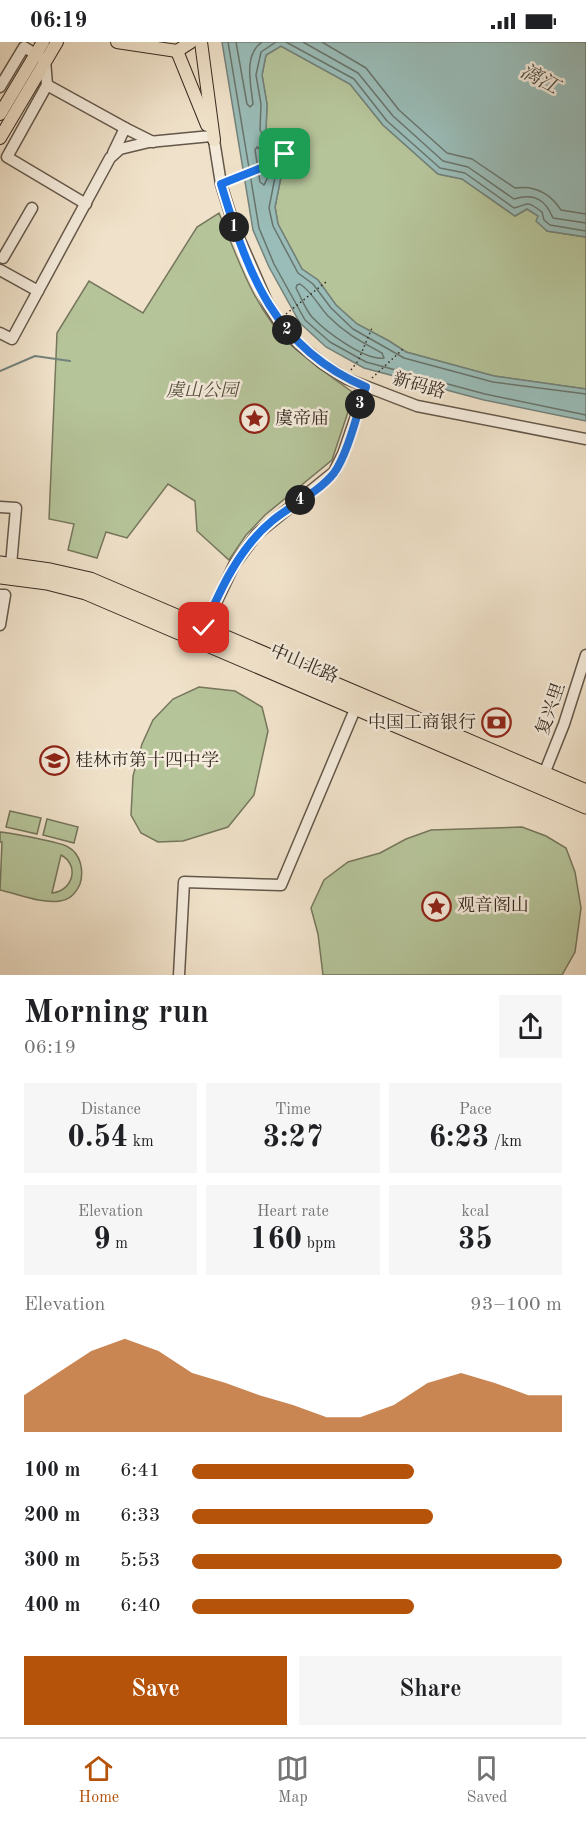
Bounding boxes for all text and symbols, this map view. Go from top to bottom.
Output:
text: 06:19 [30,10,87,32]
water label: 漓江 [517,60,565,100]
pin [259,128,310,179]
icon: arrive [268,137,301,170]
pin: 1 [219,212,249,242]
text: 1 [229,219,239,235]
pin: 2 [272,315,302,345]
text: 2 [282,322,292,338]
street label: 新码路 [391,368,448,402]
park label: 虞山公园 [166,380,241,400]
pin: 3 [345,389,375,419]
text: 3 [355,396,365,412]
place icon: 虞帝庙 [238,403,270,435]
place label: 虞帝庙 [275,408,329,428]
pin: 4 [285,485,315,515]
text: 4 [295,492,305,508]
pin [178,602,229,653]
icon: check [187,611,220,644]
street label: 中山北路 [267,640,341,686]
street label: 复兴里 [532,680,568,737]
bank icon: 中国工商银行 [481,707,513,739]
place label: 中国工商银行 [368,712,476,732]
school or university icon: 桂林市第十四中学 [38,745,70,777]
place label: 桂林市第十四中学 [75,750,219,770]
place icon: 观音阁山 [420,890,452,922]
place label: 观音阁山 [457,895,529,915]
button: share [499,995,562,1058]
text: Morning run [24,997,209,1030]
text: 06:19 [24,1038,76,1058]
text: Distance [81,1102,141,1118]
text: Time [275,1102,311,1118]
text: Pace [459,1102,492,1118]
text: 0.54 [68,1123,128,1153]
text: 3:27 [263,1123,323,1153]
text: 6:23 [429,1123,489,1153]
text: km [128,1134,154,1150]
text: /km [489,1134,522,1150]
text: Elevation [78,1204,143,1220]
text: Heart rate [257,1204,329,1220]
text: kcal [462,1204,489,1220]
text: 9 [93,1225,111,1255]
text: 160 [250,1225,302,1255]
text: 35 [458,1225,493,1255]
text: m [111,1236,128,1252]
text: bpm [302,1236,336,1252]
text: Elevation [24,1295,105,1315]
text: 93–100 m [470,1295,562,1315]
text: 100 m [24,1461,80,1481]
text: 6:41 [120,1461,160,1481]
text: 200 m [24,1506,80,1526]
text: 6:33 [120,1506,160,1526]
text: 300 m [24,1551,80,1571]
text: 5:53 [120,1551,160,1571]
text: 400 m [24,1596,80,1616]
text: 6:40 [120,1596,160,1616]
button: Save [24,1656,287,1725]
button: Share [299,1656,562,1725]
tab: Home [79,1752,119,1808]
tab: Map [276,1752,309,1808]
tab: Saved [467,1752,507,1808]

